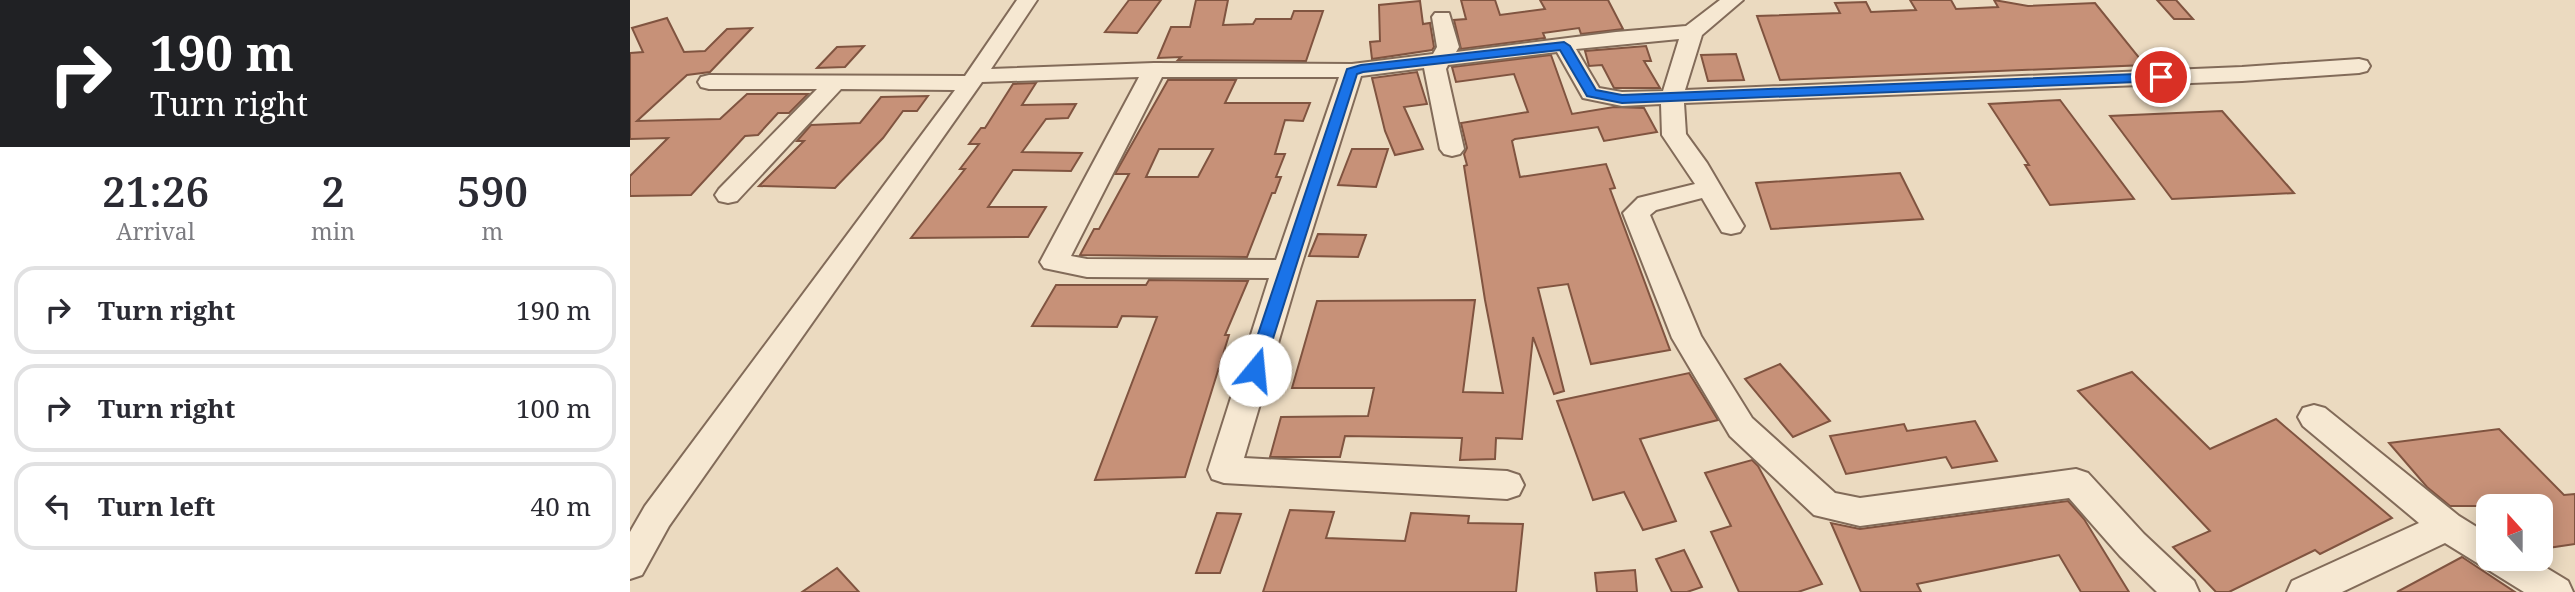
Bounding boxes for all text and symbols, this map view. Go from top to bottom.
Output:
text: 190 m [150,19,294,85]
icon: right [35,28,126,119]
pin [2131,47,2191,107]
icon: arrive [2142,58,2180,96]
text: Turn right [150,82,308,125]
text: 21:26 [102,162,209,219]
text: 2 [321,162,345,219]
text: 590 [457,162,528,219]
text: Arrival [116,215,195,247]
text: min [311,215,355,247]
text: m [482,215,503,247]
icon: right [39,291,77,329]
text: Turn right [98,292,235,328]
text: 190 m [516,292,591,328]
position arrow [1218,333,1292,407]
icon: right [39,389,77,427]
text: Turn right [98,390,235,426]
text: 100 m [516,390,591,426]
icon: left [39,487,77,525]
text: Turn left [98,488,215,524]
text: 40 m [531,488,591,524]
north arrow [2476,494,2553,570]
map controls [2476,494,2553,571]

